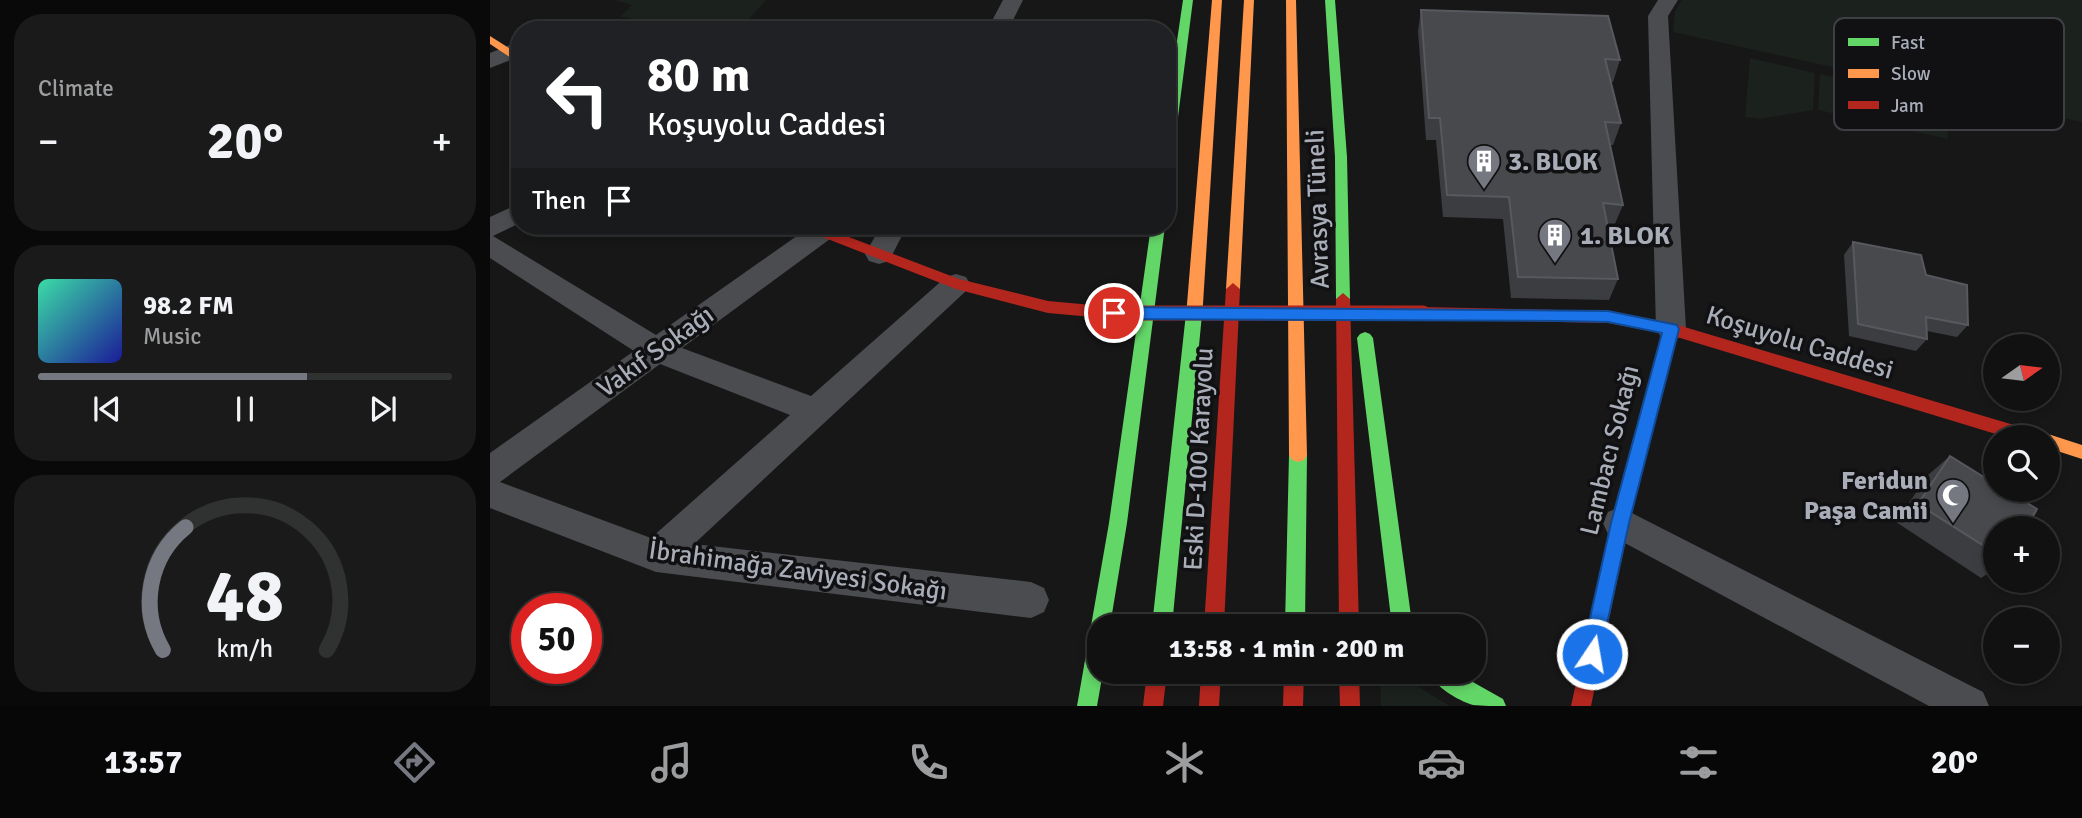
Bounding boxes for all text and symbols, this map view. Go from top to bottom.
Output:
legend [1834,18,2064,130]
text: Fast [1891,31,1925,55]
text: 80 m [647,45,750,105]
icon: left [532,49,623,140]
text: Slow [1891,62,1931,86]
text: Climate [38,74,114,103]
text: Jam [1891,94,1924,118]
text: Koşuyolu Caddesi [647,105,886,144]
text: 20° [207,109,283,173]
text: − [38,118,59,165]
text: + [431,118,452,165]
street label: Avrasya Tüneli [1299,129,1337,289]
building icon: 3. BLOK [1465,142,1503,191]
place label: 3. BLOK [1508,146,1598,178]
icon: arrive [600,182,638,220]
text: Then [532,185,586,217]
building icon: 1. BLOK [1536,216,1574,265]
place label: 1. BLOK [1580,220,1670,252]
pin [1084,283,1144,343]
text: 98.2 FM [143,290,234,322]
icon: arrive [1095,294,1133,332]
street label: Vakıf Sokağı [591,299,720,405]
street label: Koşuyolu Caddesi [1702,299,1897,387]
text: Music [143,322,201,351]
north arrow [1983,334,2060,411]
map controls [1983,334,2060,684]
street label: Eski D-100 Karayolu [1177,347,1221,571]
street label: Lambacı Sokağı [1573,362,1647,539]
icon: previous [88,390,126,428]
icon: pause [226,390,264,428]
icon: next [364,390,402,428]
button: search [1983,425,2060,502]
place label: Feridun Paşa Camii [1804,465,1928,527]
mosque icon: Feridun Paşa Camii [1934,476,1972,525]
button: + [1983,516,2060,593]
street label: İbrahimağa Zaviyesi Sokağı [647,534,949,608]
text: 48 [206,552,284,641]
speed limit sign: 50 [511,593,602,684]
button: − [1983,607,2060,684]
position arrow [1555,617,1629,691]
text: km/h [217,632,273,663]
text: 13:58 · 1 min · 200 m [1169,633,1404,665]
icon: directions [390,738,439,787]
icon: music [647,738,696,787]
icon: phone [904,738,953,787]
icon: climate [1160,738,1209,787]
icon: car [1417,738,1466,787]
icon: filters [1674,738,1723,787]
text: 13:57 [104,743,182,782]
text: 20° [1931,743,1978,782]

